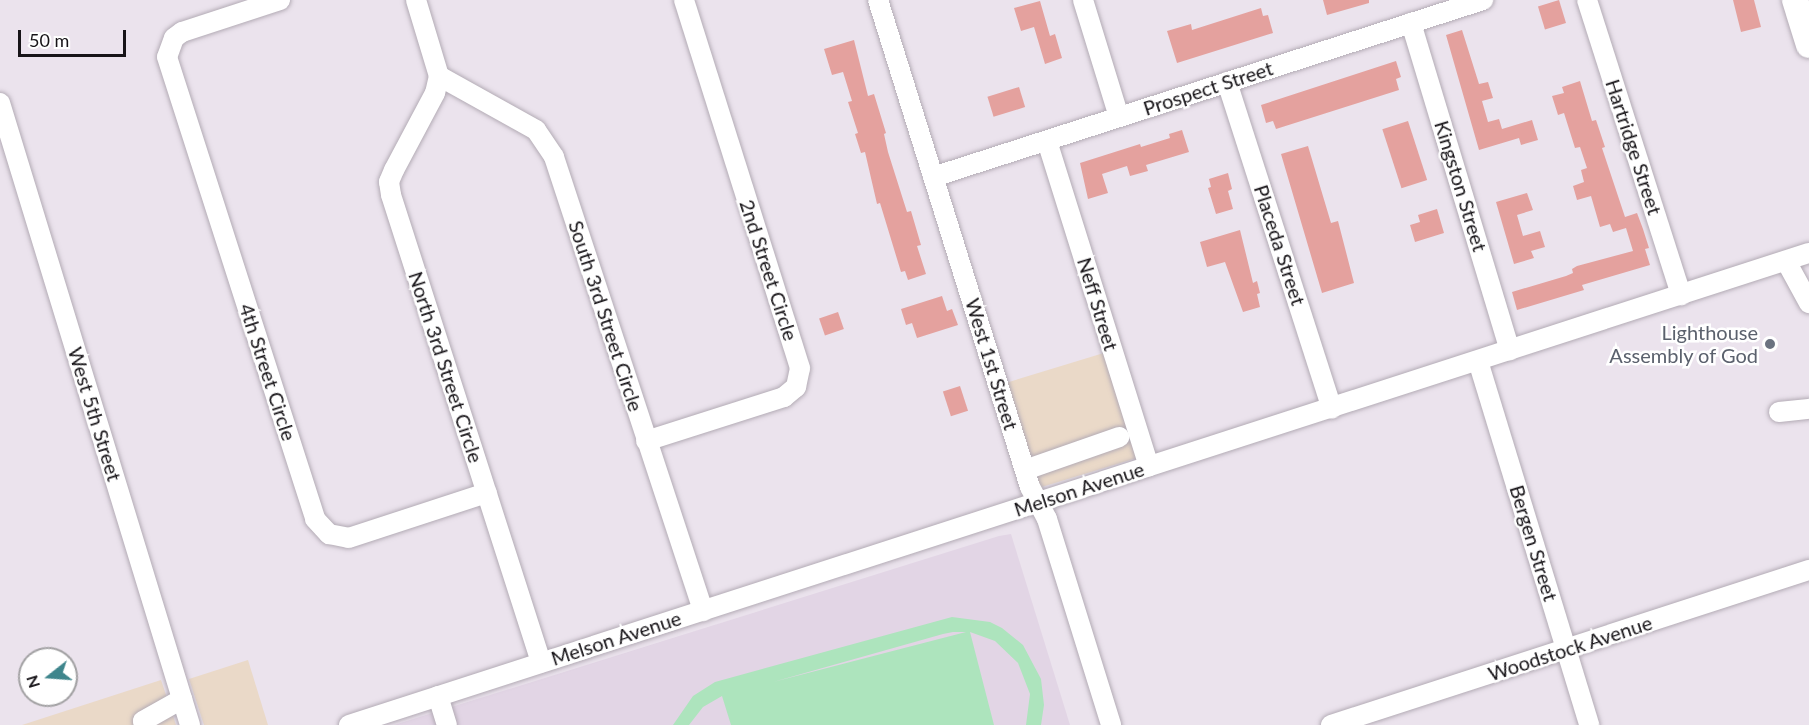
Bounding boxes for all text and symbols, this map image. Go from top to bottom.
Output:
scale bar [21,18,129,56]
text: 50 m [29,29,69,51]
street label: Prospect Street [1140,56,1276,120]
street label: Hartridge Street [1601,76,1667,218]
street label: Kingston Street [1430,118,1492,254]
street label: Placeda Street [1249,182,1311,308]
street label: 2nd Street Circle [735,197,803,343]
street label: South 3rd Street Circle [564,218,648,414]
street label: Neff Street [1072,254,1124,354]
street label: North 3rd Street Circle [404,268,488,466]
street label: West 1st Street [961,295,1023,433]
street label: 4th Street Circle [235,300,301,444]
place label: Lighthouse Assembly of God [1609,320,1758,367]
marker: Lighthouse Assembly of God [1763,337,1777,351]
street label: West 5th Street [63,344,127,484]
street label: Melson Avenue [1011,457,1147,521]
street label: Bergen Street [1505,482,1563,604]
street label: Melson Avenue [548,606,684,670]
street label: Woodstock Avenue [1485,610,1655,686]
north arrow [18,647,78,707]
text: N [21,673,43,691]

